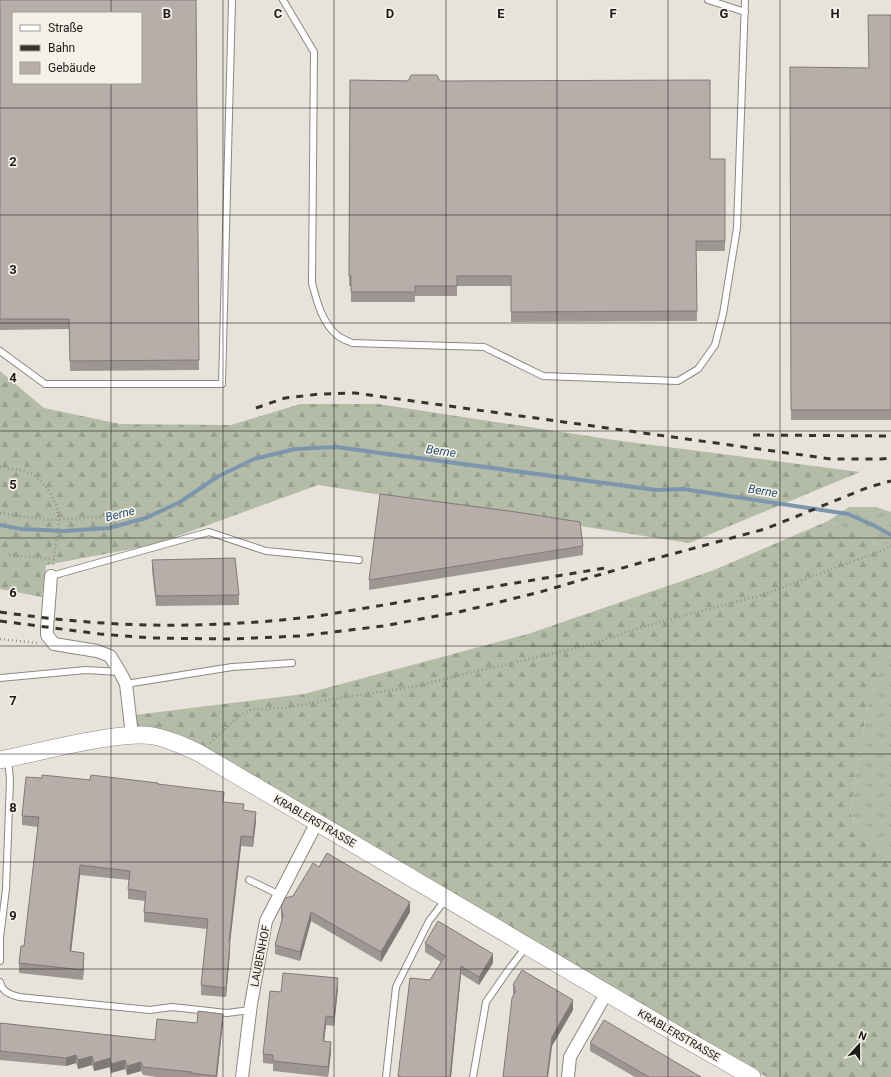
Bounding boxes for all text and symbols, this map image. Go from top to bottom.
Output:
text: B [163,6,171,21]
text: C [274,6,283,21]
text: D [386,6,394,21]
text: E [497,6,505,21]
text: F [609,6,617,21]
text: G [720,6,729,21]
text: H [830,6,840,21]
legend [12,12,142,84]
text: Straße [48,21,83,35]
text: Bahn [48,41,75,55]
text: Gebäude [48,61,96,75]
text: 2 [9,154,17,169]
text: 3 [9,262,17,277]
text: 4 [9,370,17,385]
water label: Berne [425,442,457,460]
text: 5 [9,477,17,492]
water label: Berne [747,482,779,500]
water label: Berne [104,504,136,524]
text: 6 [9,585,17,600]
text: 7 [9,693,17,708]
street label: KRABLERSTRASSE [271,793,358,850]
text: 8 [9,800,17,815]
text: 9 [9,908,17,923]
street label: LAUBENHOF [248,924,273,988]
street label: KRABLERSTRASSE [635,1007,722,1064]
north arrow [839,1025,879,1065]
text: N [856,1029,869,1044]

